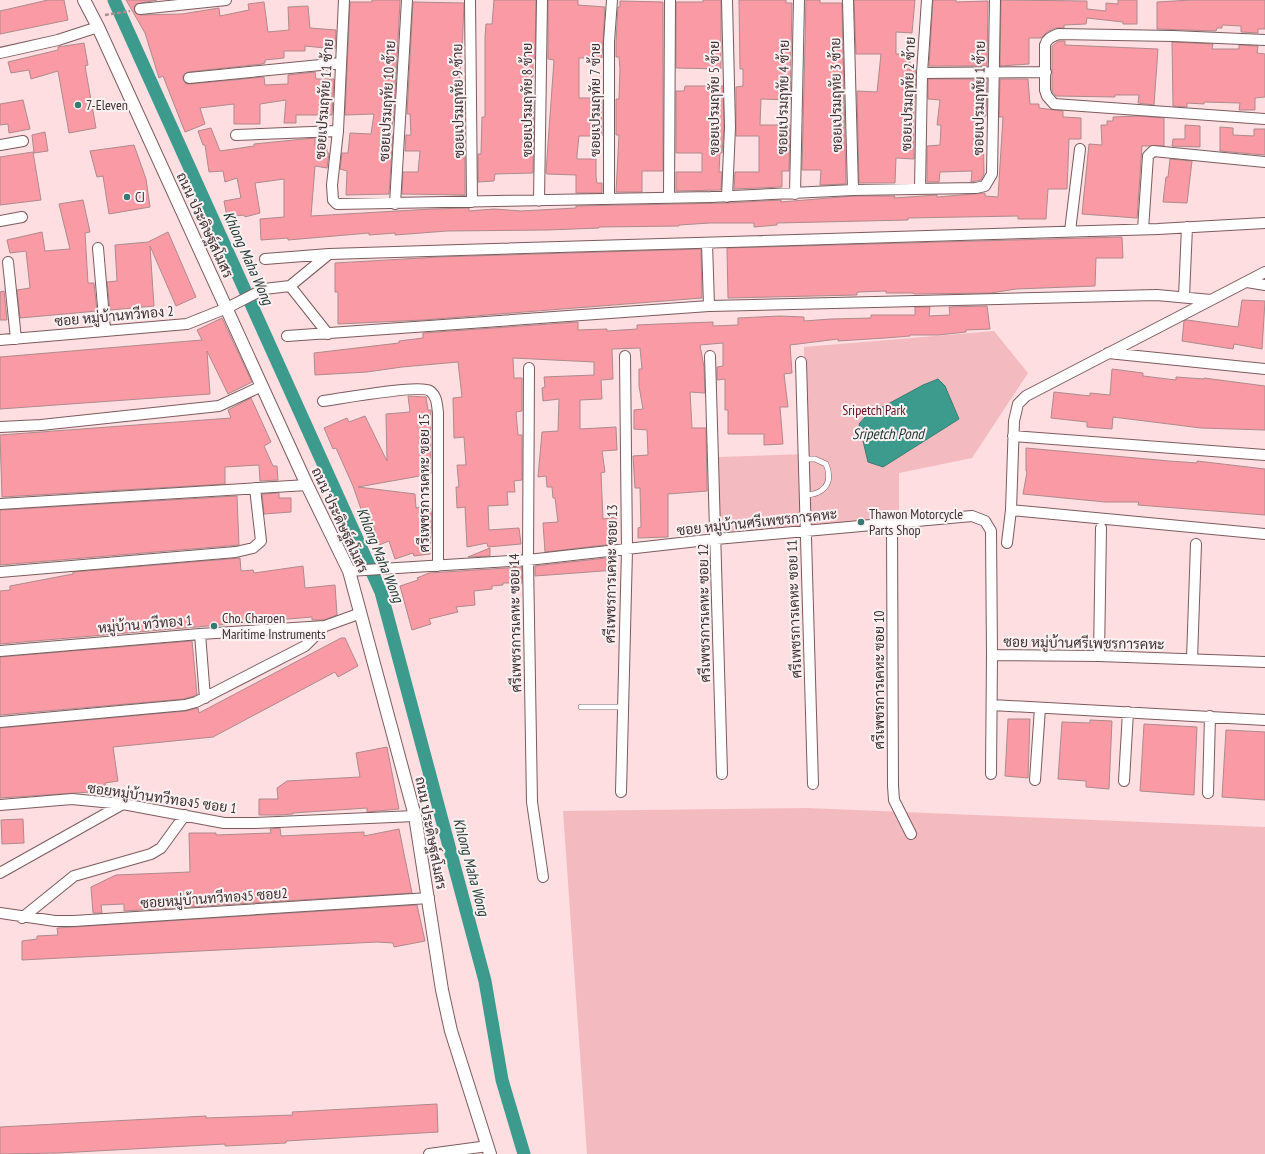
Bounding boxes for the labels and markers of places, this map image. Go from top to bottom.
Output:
place label: 7-Eleven [86,96,128,114]
marker: 7-Eleven [73,100,83,110]
place label: CJ [135,188,145,206]
marker: CJ [122,192,132,202]
place label: Thawon Motorcycle Parts Shop [869,505,963,539]
marker: Thawon Motorcycle Parts Shop [856,517,866,527]
place label: Cho. Charoen Maritime Instruments [222,609,326,643]
marker: Cho. Charoen Maritime Instruments [209,621,219,631]

